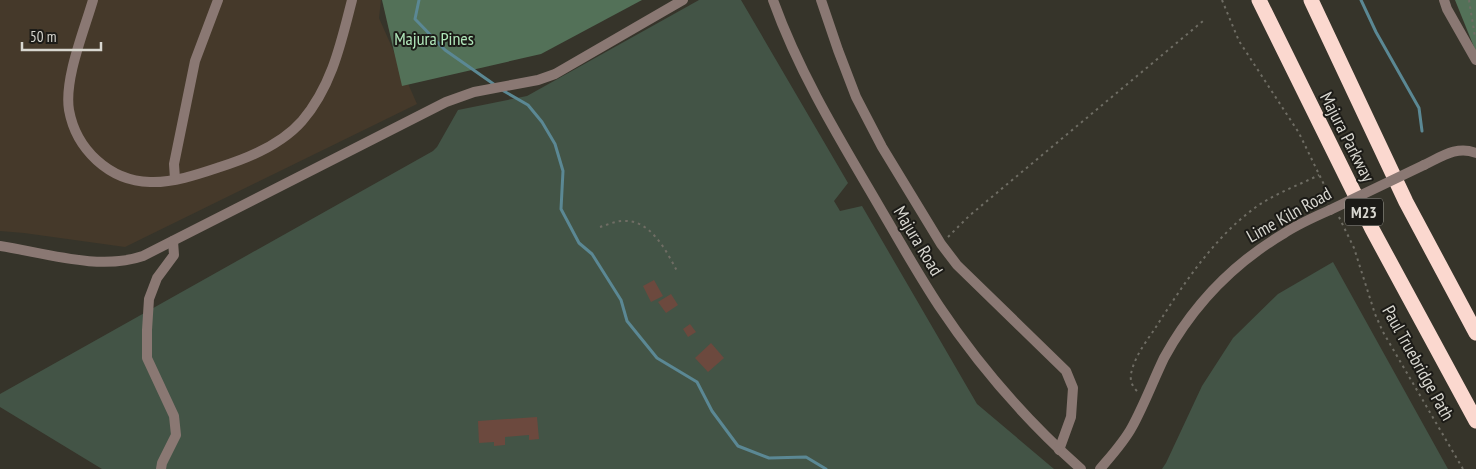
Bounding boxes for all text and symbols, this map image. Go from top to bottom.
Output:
scale bar [22,20,101,52]
text: 50 m [30,27,56,46]
park label: Majura Pines [394,27,474,50]
street label: Majura Parkway [1315,88,1380,186]
street label: Lime Kiln Road [1242,182,1335,247]
road number: M23 [1345,198,1383,226]
street label: Majura Road [889,202,948,280]
street label: Paul Truebridge Path [1377,301,1460,424]

